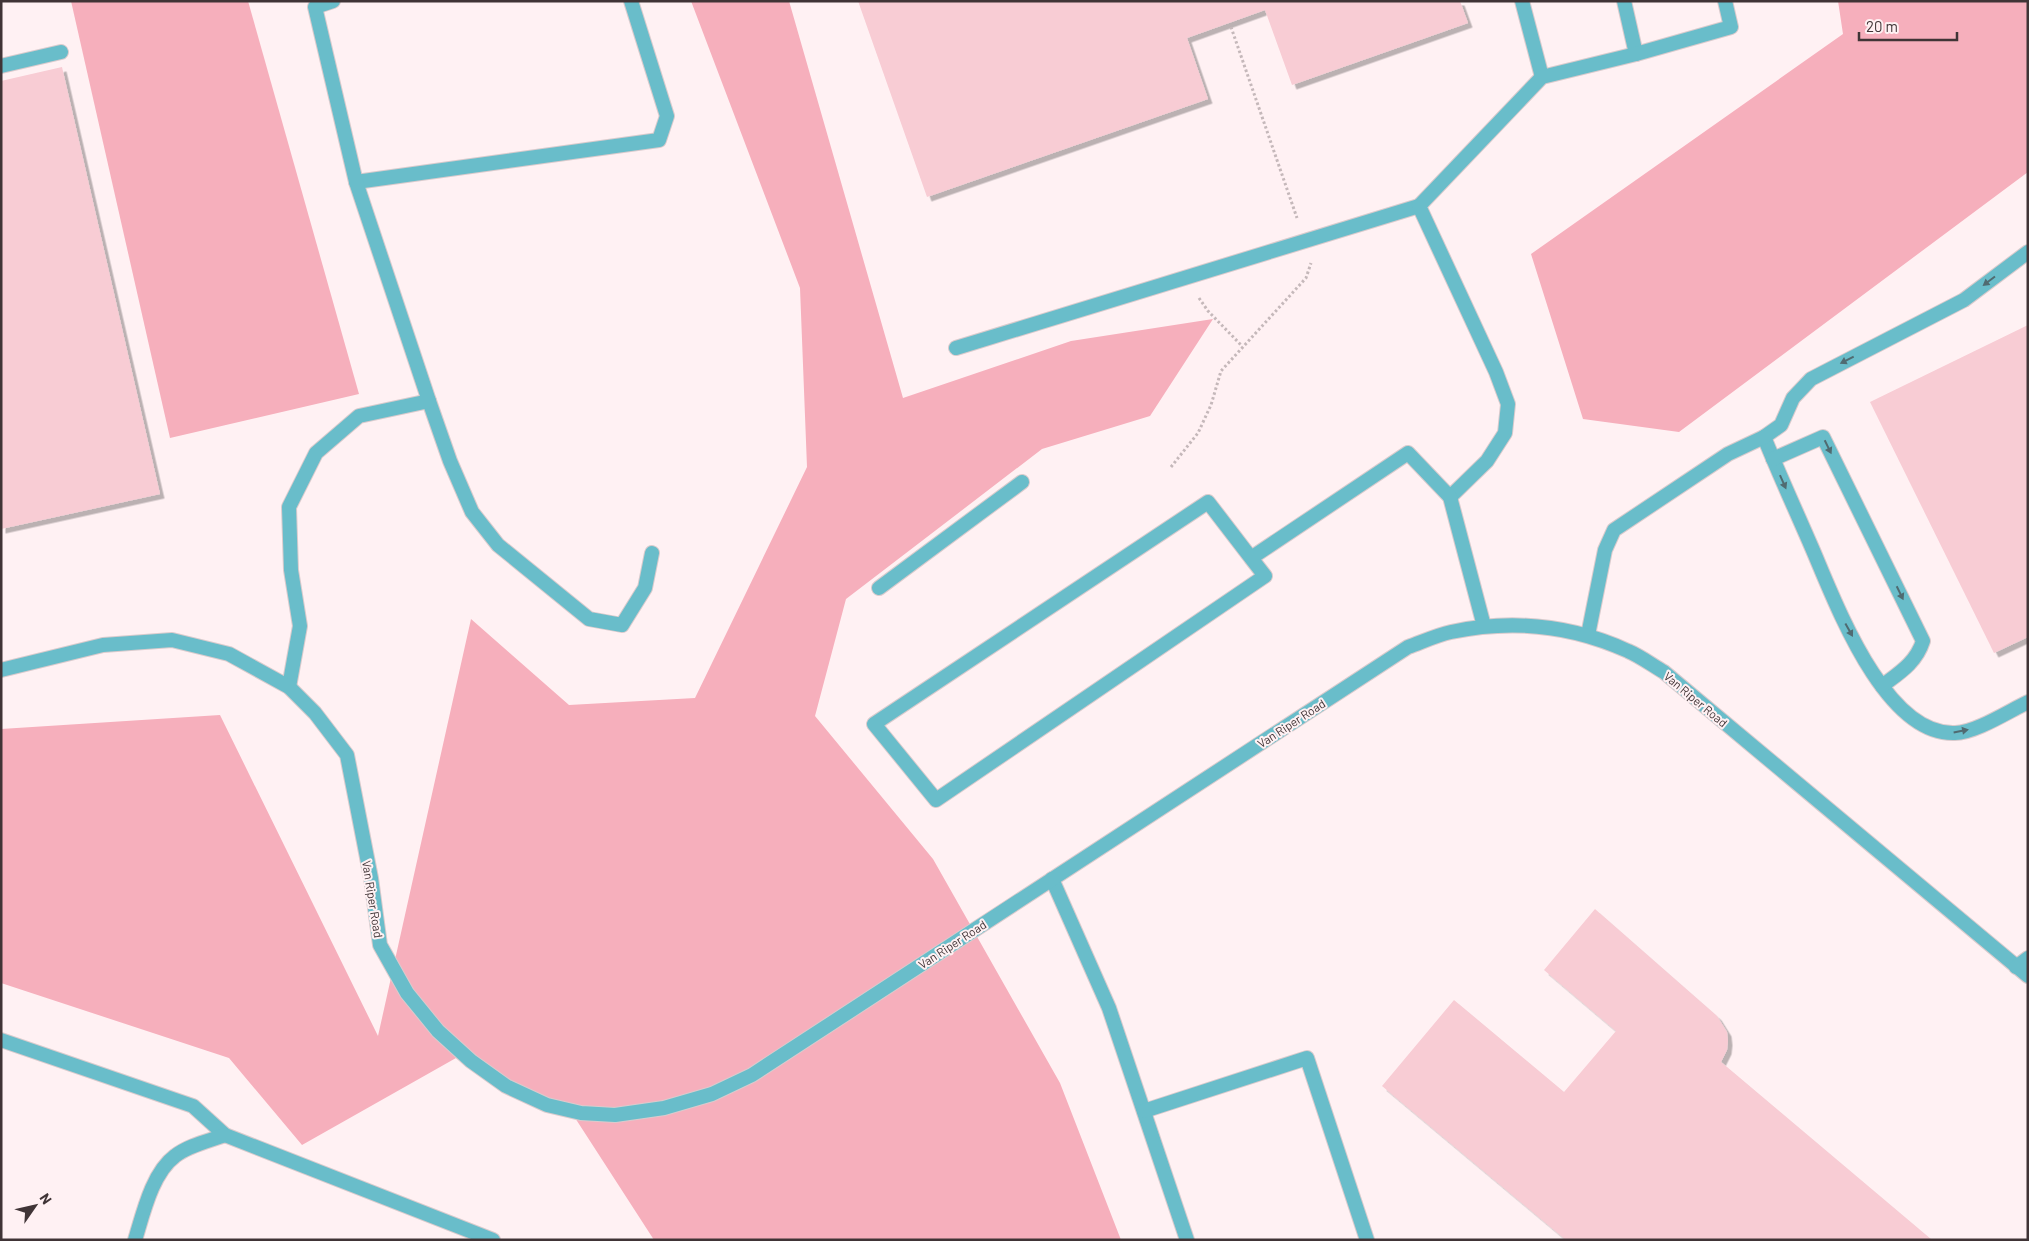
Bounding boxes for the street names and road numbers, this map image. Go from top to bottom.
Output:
street label: Van Riper Road [1662,669,1730,729]
street label: Van Riper Road [1254,696,1328,750]
street label: Van Riper Road [360,859,386,939]
street label: Van Riper Road [915,917,989,971]

